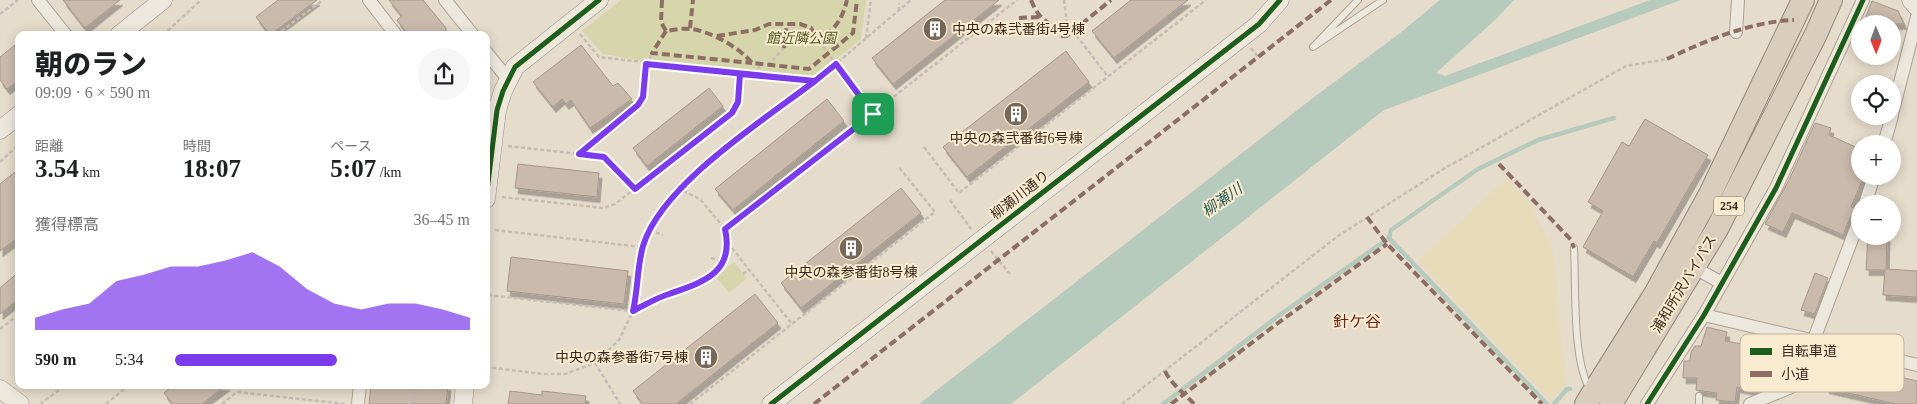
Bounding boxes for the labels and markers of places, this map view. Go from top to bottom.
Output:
building icon: 中央の森弐番街4号棟 [922,16,948,42]
place label: 中央の森弐番街4号棟 [952,21,1085,37]
pin [852,93,894,135]
building icon: 中央の森弐番街6号棟 [1003,101,1029,127]
place label: 中央の森弐番街6号棟 [950,130,1083,146]
building icon: 中央の森参番街8号棟 [838,235,864,261]
place label: 中央の森参番街8号棟 [785,264,918,280]
building icon: 中央の森参番街7号棟 [693,344,719,370]
place label: 中央の森参番街7号棟 [555,349,688,365]

